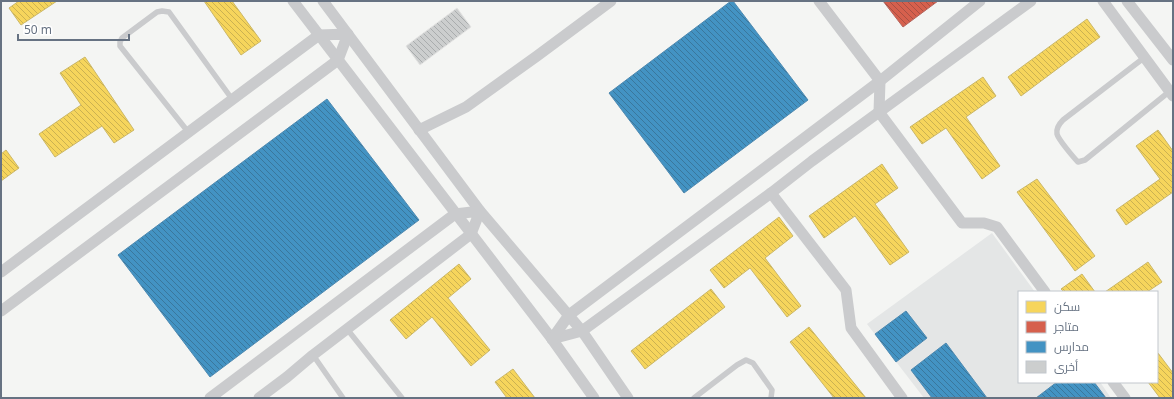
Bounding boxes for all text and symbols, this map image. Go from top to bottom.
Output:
scale bar [18,16,129,42]
text: 50 m [24,21,52,38]
legend [1018,291,1158,383]
text: سكن [1054,298,1080,315]
text: متاجر [1053,318,1079,335]
text: مدارس [1054,338,1089,355]
text: أخرى [1054,358,1078,375]

